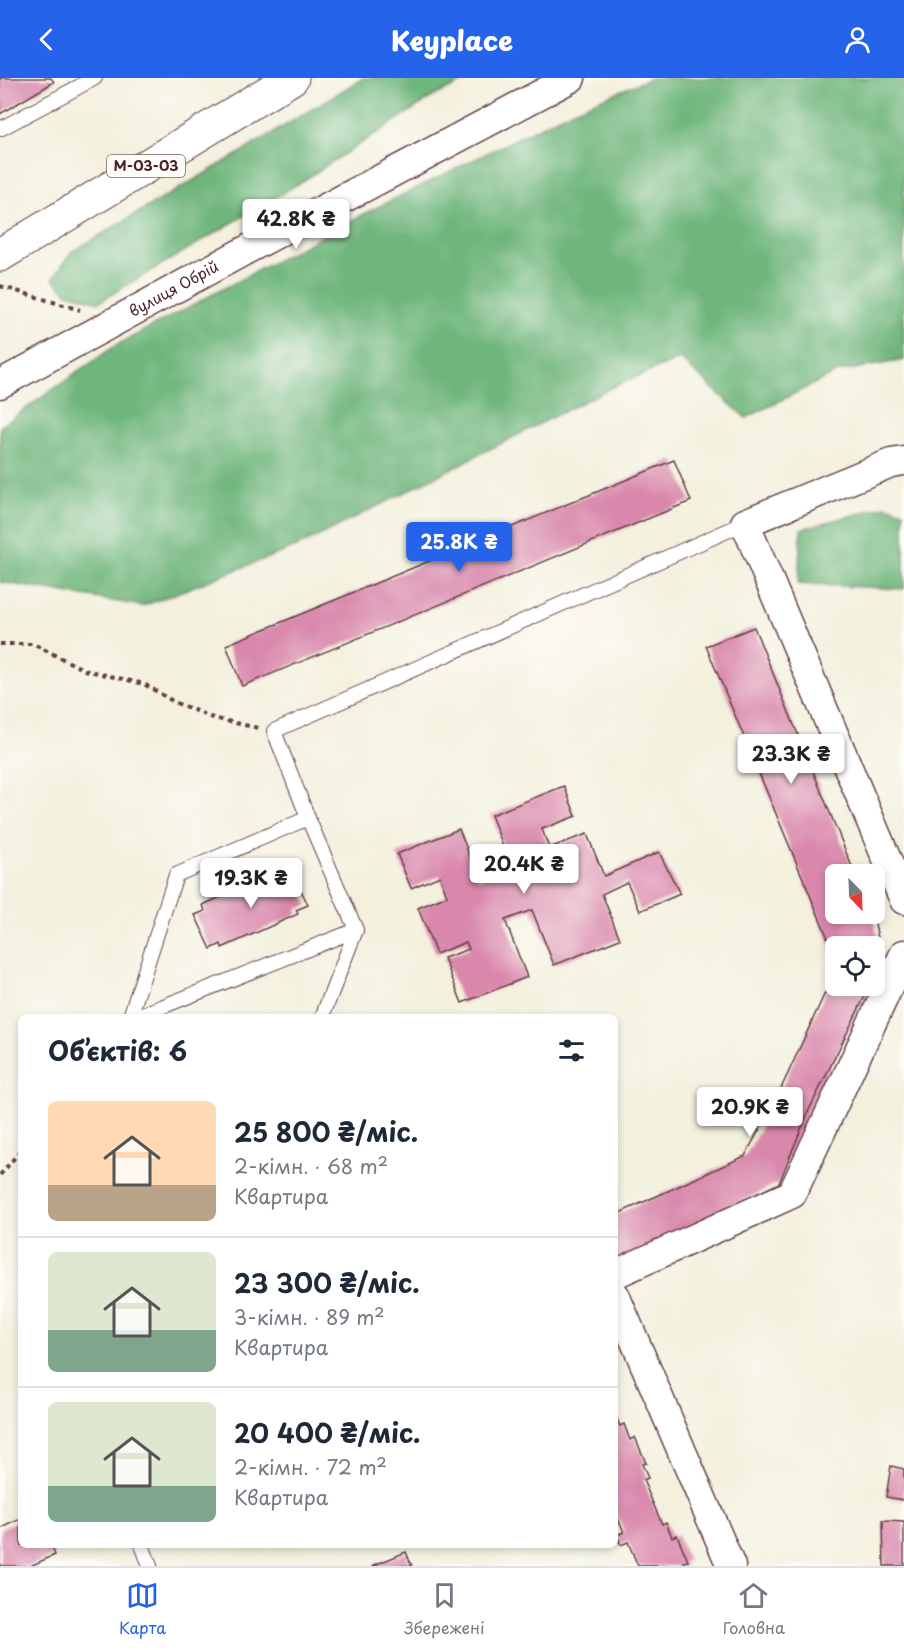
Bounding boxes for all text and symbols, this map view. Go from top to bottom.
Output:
text: Keyplace [391,19,513,60]
icon: back [30,23,63,56]
icon: person [841,23,874,56]
road number: М-03-03 [107,155,185,177]
pin: 42.8K ₴ [241,199,351,250]
text: 42.8K ₴ [256,203,336,233]
street label: вулиця Обрій [124,254,222,322]
pin: 25.8K ₴ [404,522,514,573]
text: 25.8K ₴ [420,526,498,556]
pin: 23.3K ₴ [736,734,846,785]
text: 23.3K ₴ [752,738,830,768]
pin: 20.4K ₴ [469,844,579,895]
text: 20.4K ₴ [484,848,564,878]
pin: 19.3K ₴ [196,858,306,909]
text: 19.3K ₴ [214,862,288,892]
north arrow [825,864,885,924]
map controls [825,864,885,996]
button: locate [825,936,885,996]
text: Об’єктів: 6 [48,1031,187,1070]
icon: filters [555,1034,588,1067]
pin: 20.9K ₴ [695,1087,805,1138]
text: 20.9K ₴ [711,1091,789,1121]
text: 25 800 ₴/міс. [234,1112,418,1151]
icon: home [96,1125,168,1197]
text: 2-кімн. · 68 m² [234,1151,388,1181]
text: Квартира [234,1181,328,1211]
text: 23 300 ₴/міс. [234,1263,420,1302]
icon: home [96,1276,168,1348]
text: 3-кімн. · 89 m² [234,1302,385,1332]
text: Квартира [234,1332,328,1362]
text: 20 400 ₴/міс. [234,1413,420,1452]
icon: home [96,1426,168,1498]
text: 2-кімн. · 72 m² [234,1452,387,1482]
text: Квартира [234,1482,328,1512]
tab: Карта [119,1579,166,1639]
tab: Збережені [404,1579,485,1639]
tab: Головна [723,1579,785,1639]

